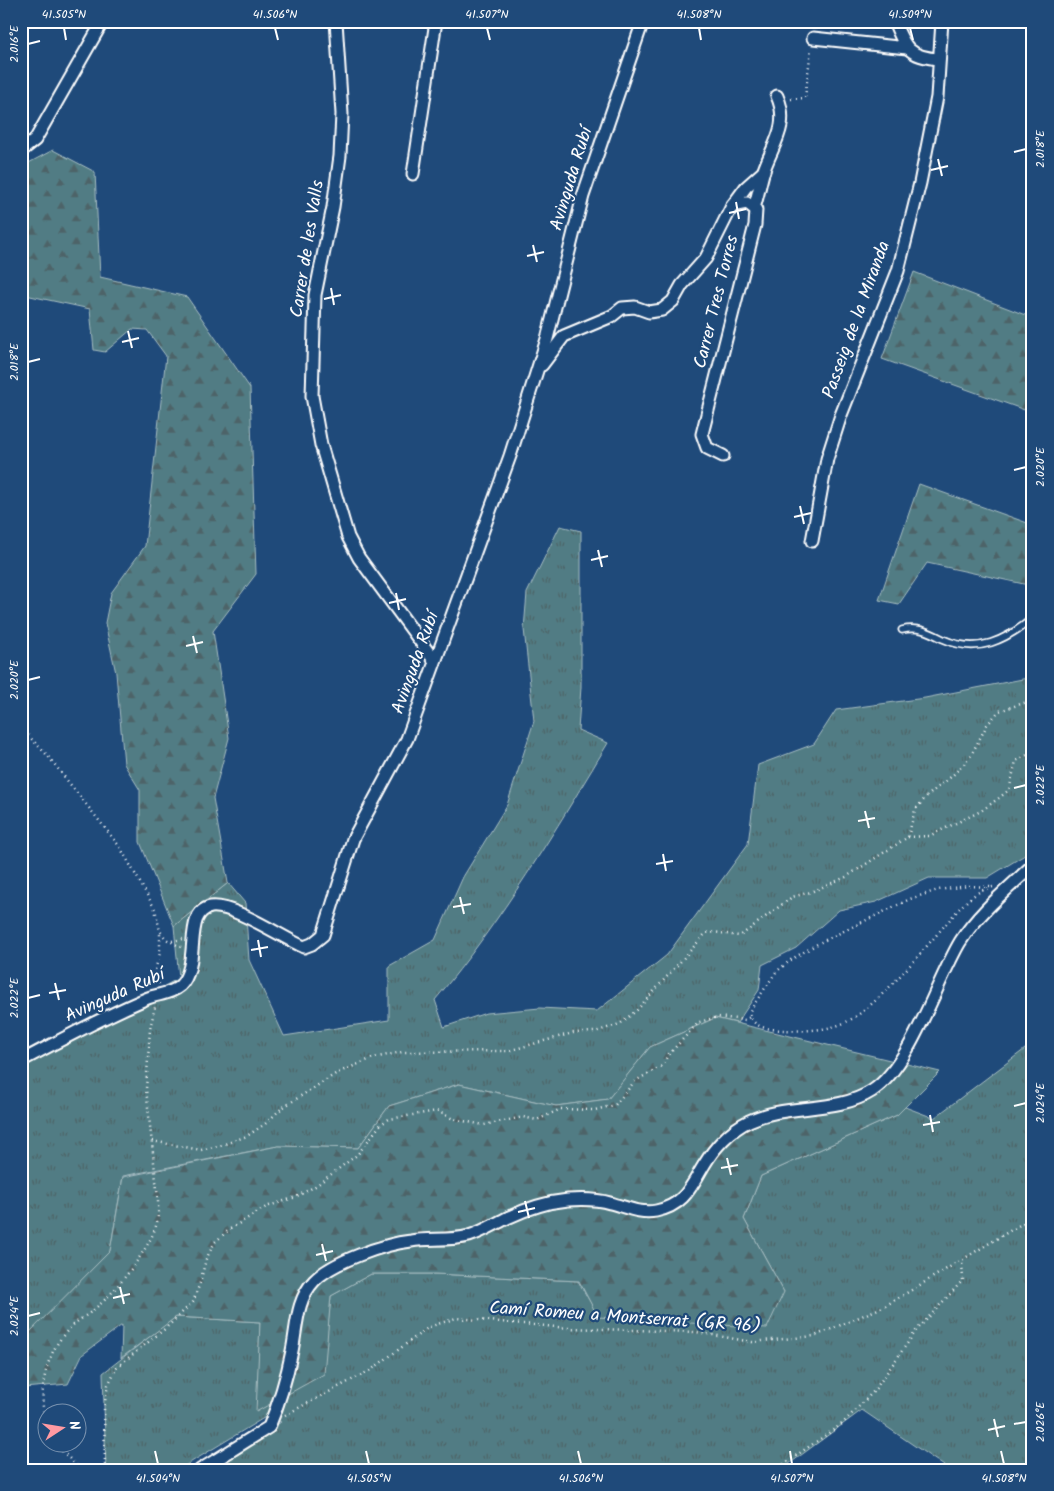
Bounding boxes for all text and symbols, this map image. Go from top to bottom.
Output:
text: 41.505°N [42,5,86,24]
text: 41.506°N [253,5,297,24]
text: 41.507°N [465,5,509,24]
text: 41.508°N [676,5,722,24]
text: 41.509°N [888,5,932,24]
text: 2.016°E [5,24,24,63]
street label: Avinguda Rubí [542,121,602,234]
text: 2.018°E [1031,129,1050,168]
street label: Carrer de les Valls [283,178,333,320]
street label: Carrer Tres Torres [686,232,748,372]
street label: Passeig de la Miranda [815,237,899,403]
text: 2.018°E [5,342,24,381]
text: 2.020°E [1031,446,1050,487]
street label: Avinguda Rubí [384,605,449,718]
text: 2.020°E [5,659,24,700]
text: 2.022°E [1031,764,1050,805]
street label: Avinguda Rubí [60,960,172,1031]
text: 2.022°E [5,977,24,1018]
text: 2.024°E [1031,1082,1050,1123]
street label: Camí Romeu a Montserrat (GR 96) [488,1294,762,1342]
text: 2.024°E [5,1295,24,1336]
text: 2.026°E [1031,1401,1050,1442]
north arrow [38,1404,88,1454]
text: N [62,1419,85,1432]
text: 41.504°N [136,1469,180,1488]
text: 41.505°N [347,1469,391,1488]
text: 41.506°N [559,1469,603,1488]
text: 41.507°N [770,1469,814,1488]
text: 41.508°N [981,1469,1027,1488]

